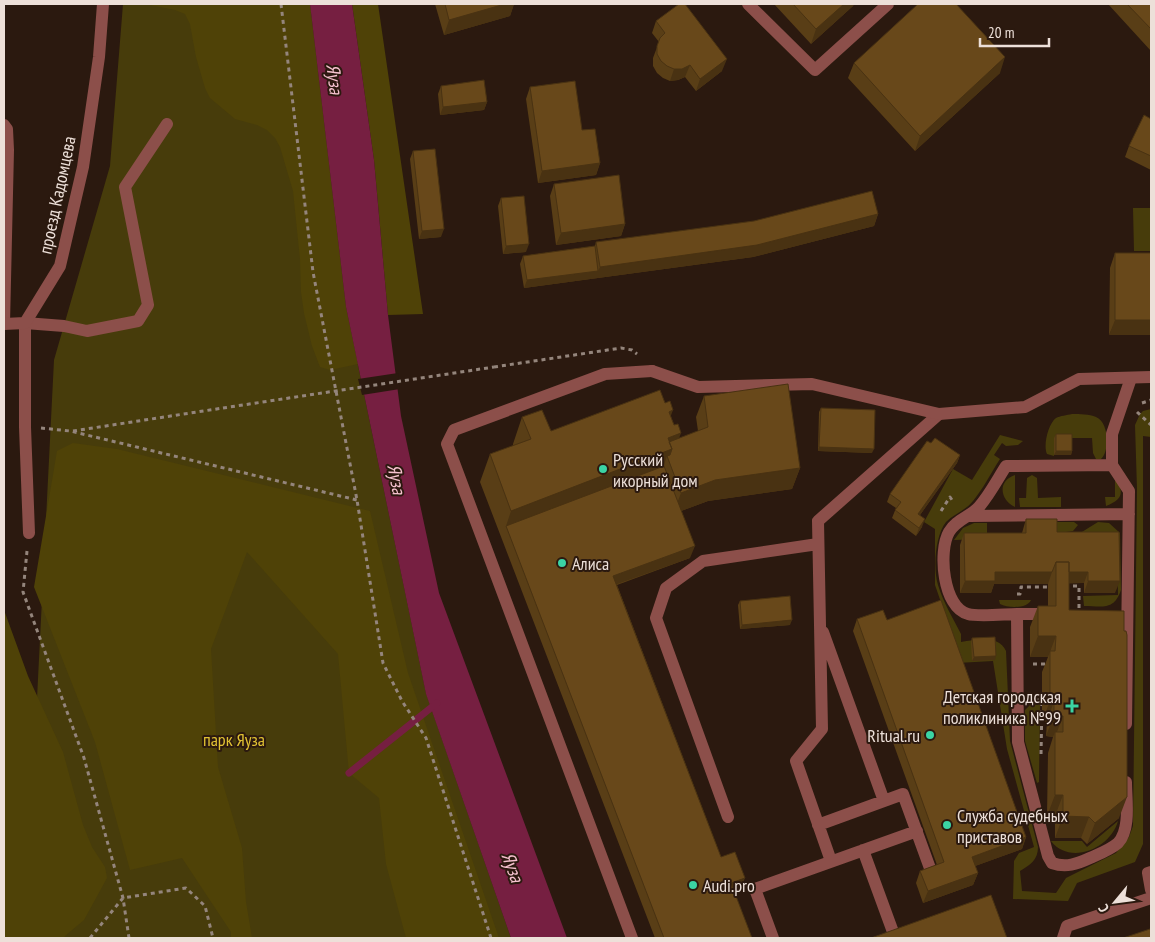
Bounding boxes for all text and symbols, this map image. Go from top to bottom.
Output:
scale bar [980,15,1049,47]
text: 20 m [988,23,1014,42]
water label: Яуза [321,63,349,97]
street label: проезд Кадомцева [33,134,81,256]
place label: Русский икорный дом [613,448,698,492]
water label: Яуза [382,462,412,497]
marker: Русский икорный дом [597,463,609,475]
place label: Алиса [572,552,609,575]
marker: Алиса [556,557,568,569]
place label: Детская городская поликлиника №99 [943,685,1061,729]
marker: Детская городская поликлиника №99 [1065,699,1079,713]
place label: Ritual.ru [867,724,920,747]
park label: парк Яуза [203,728,265,751]
marker: Ritual.ru [924,729,936,741]
place label: Служба судебных приставов [957,804,1068,848]
marker: Служба судебных приставов [941,819,953,831]
water label: Яуза [497,849,530,887]
place label: Audi.pro [703,874,755,897]
north arrow [1090,877,1140,927]
marker: Audi.pro [687,879,699,891]
text: С [1094,901,1113,915]

